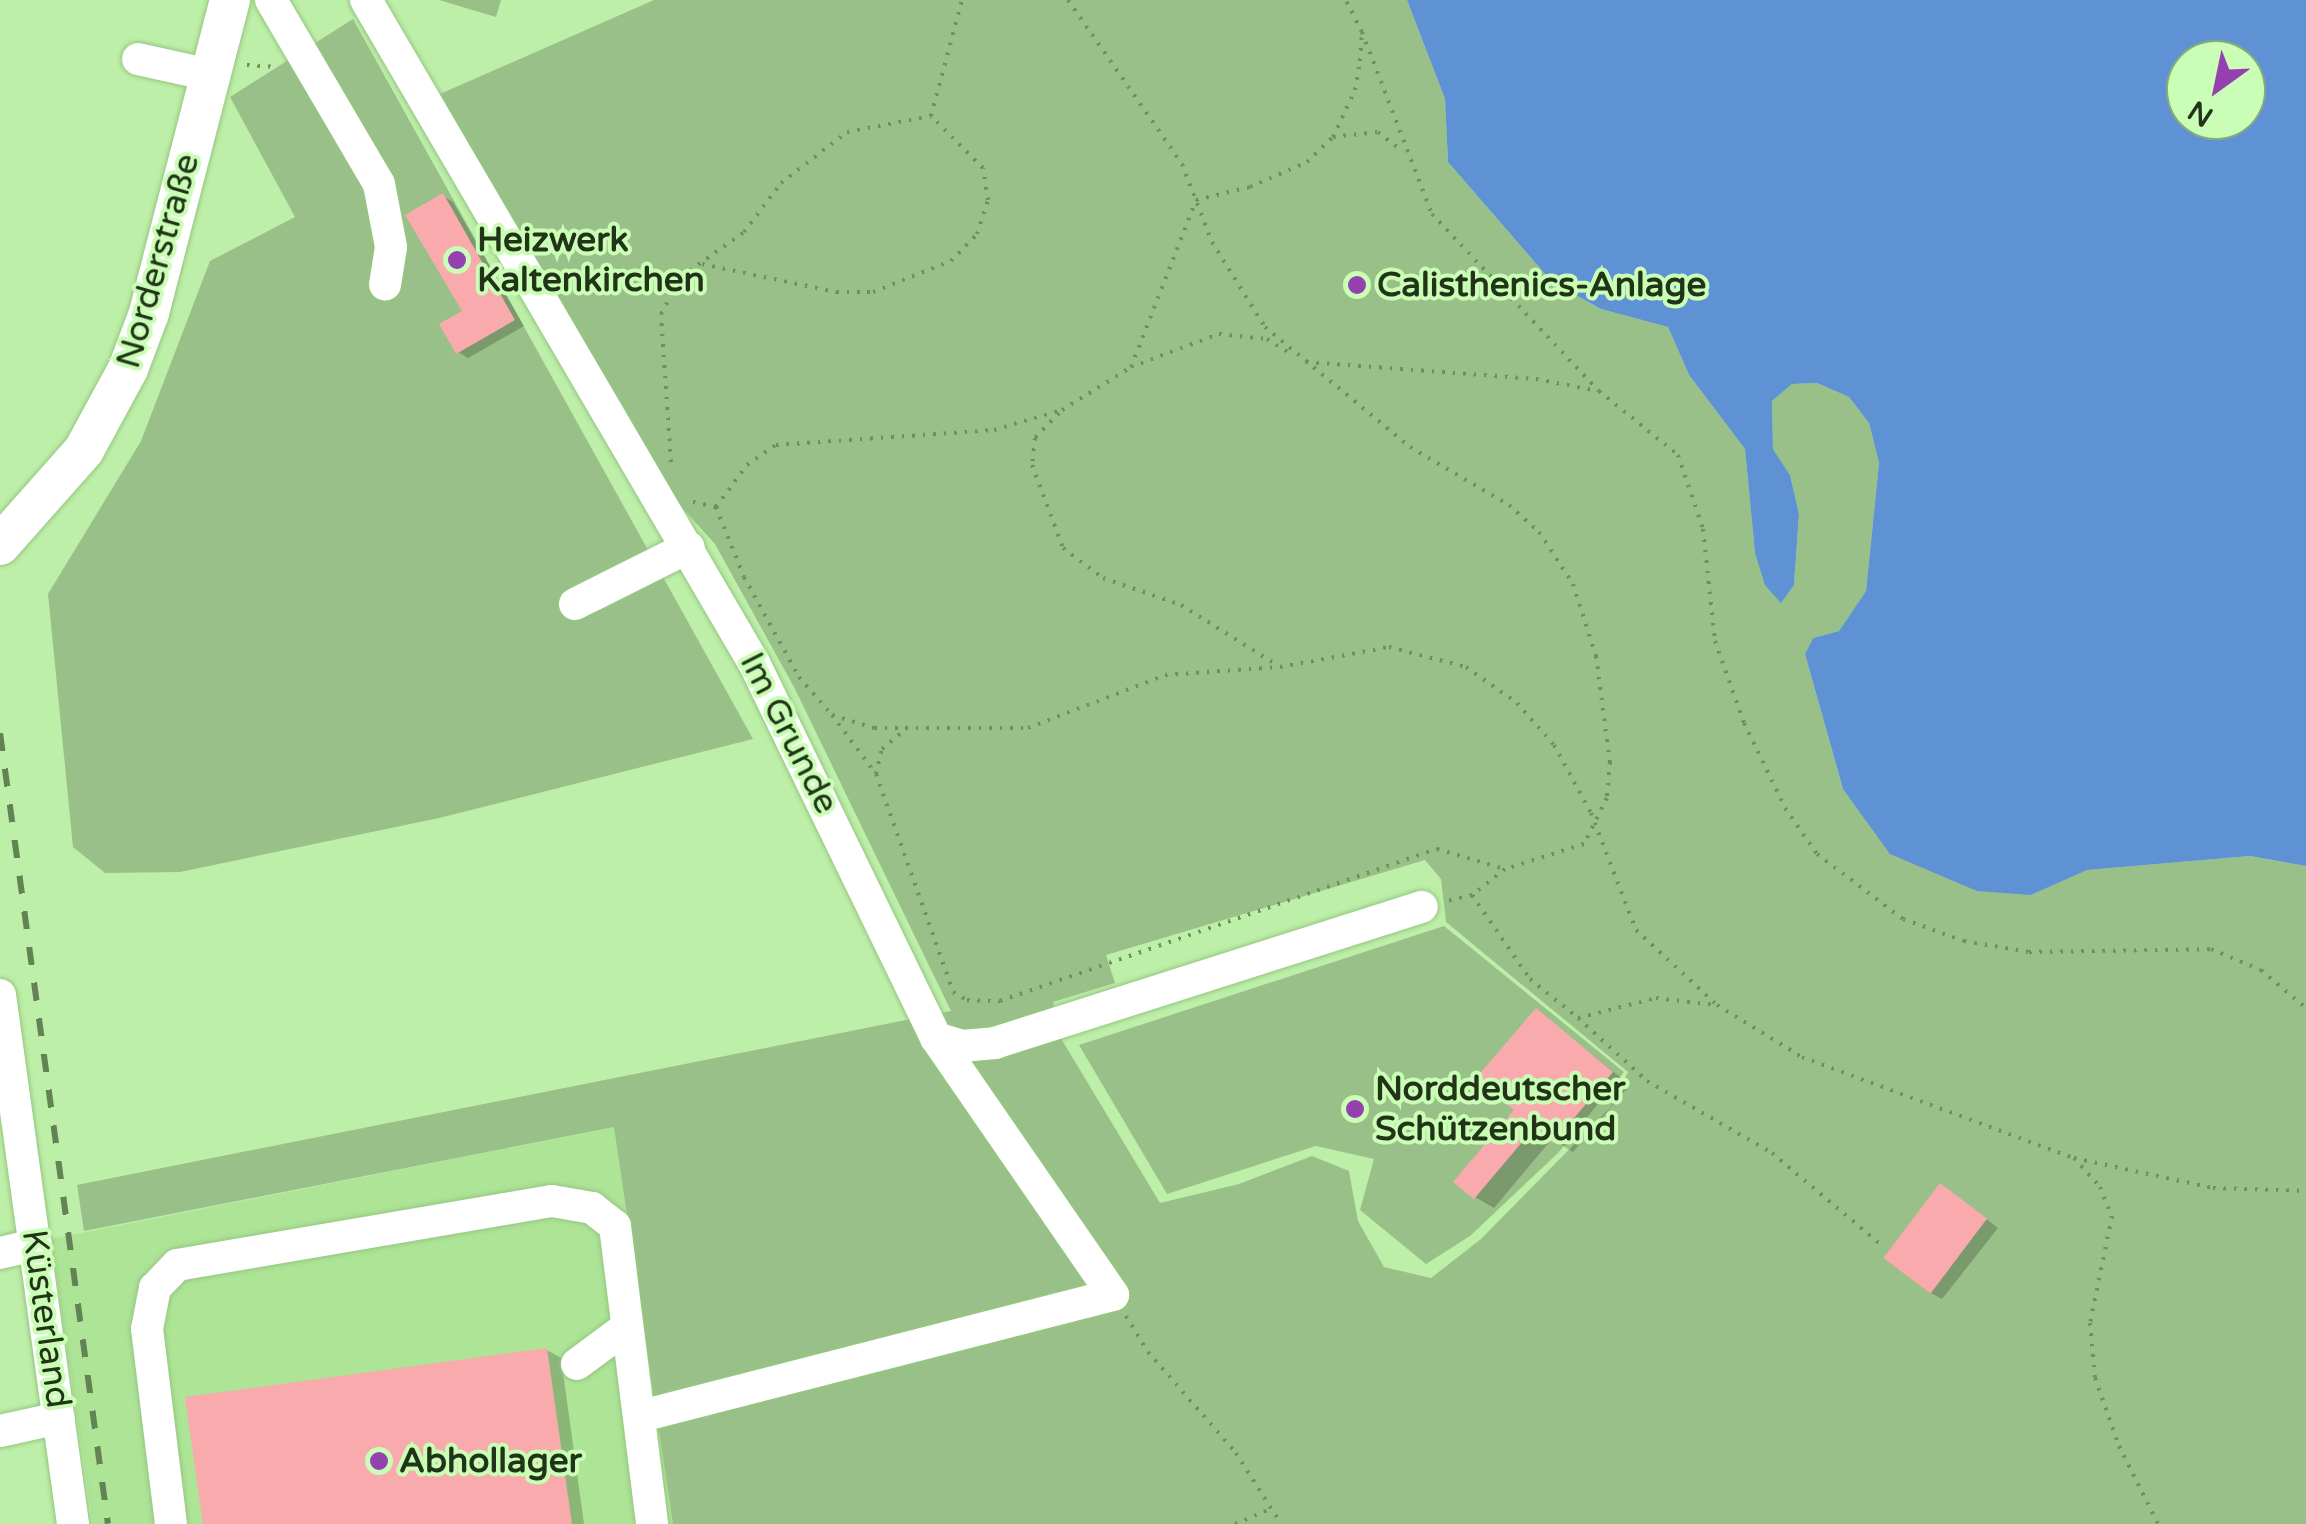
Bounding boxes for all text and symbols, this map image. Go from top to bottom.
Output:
north arrow [2166,40,2266,140]
text: N [2182,93,2219,134]
street label: Norderstraße [107,149,209,373]
place label: Heizwerk Kaltenkirchen [477,219,705,301]
marker: Heizwerk Kaltenkirchen [446,249,468,271]
place label: Calisthenics-Anlage [1377,264,1706,306]
marker: Calisthenics-Anlage [1346,274,1368,296]
street label: Im Grunde [731,645,847,821]
place label: Norddeutscher Schützenbund [1375,1068,1625,1150]
marker: Norddeutscher Schützenbund [1344,1098,1366,1120]
street label: Küsterland [13,1227,79,1411]
place label: Abhollager [399,1440,582,1482]
marker: Abhollager [368,1450,390,1472]

